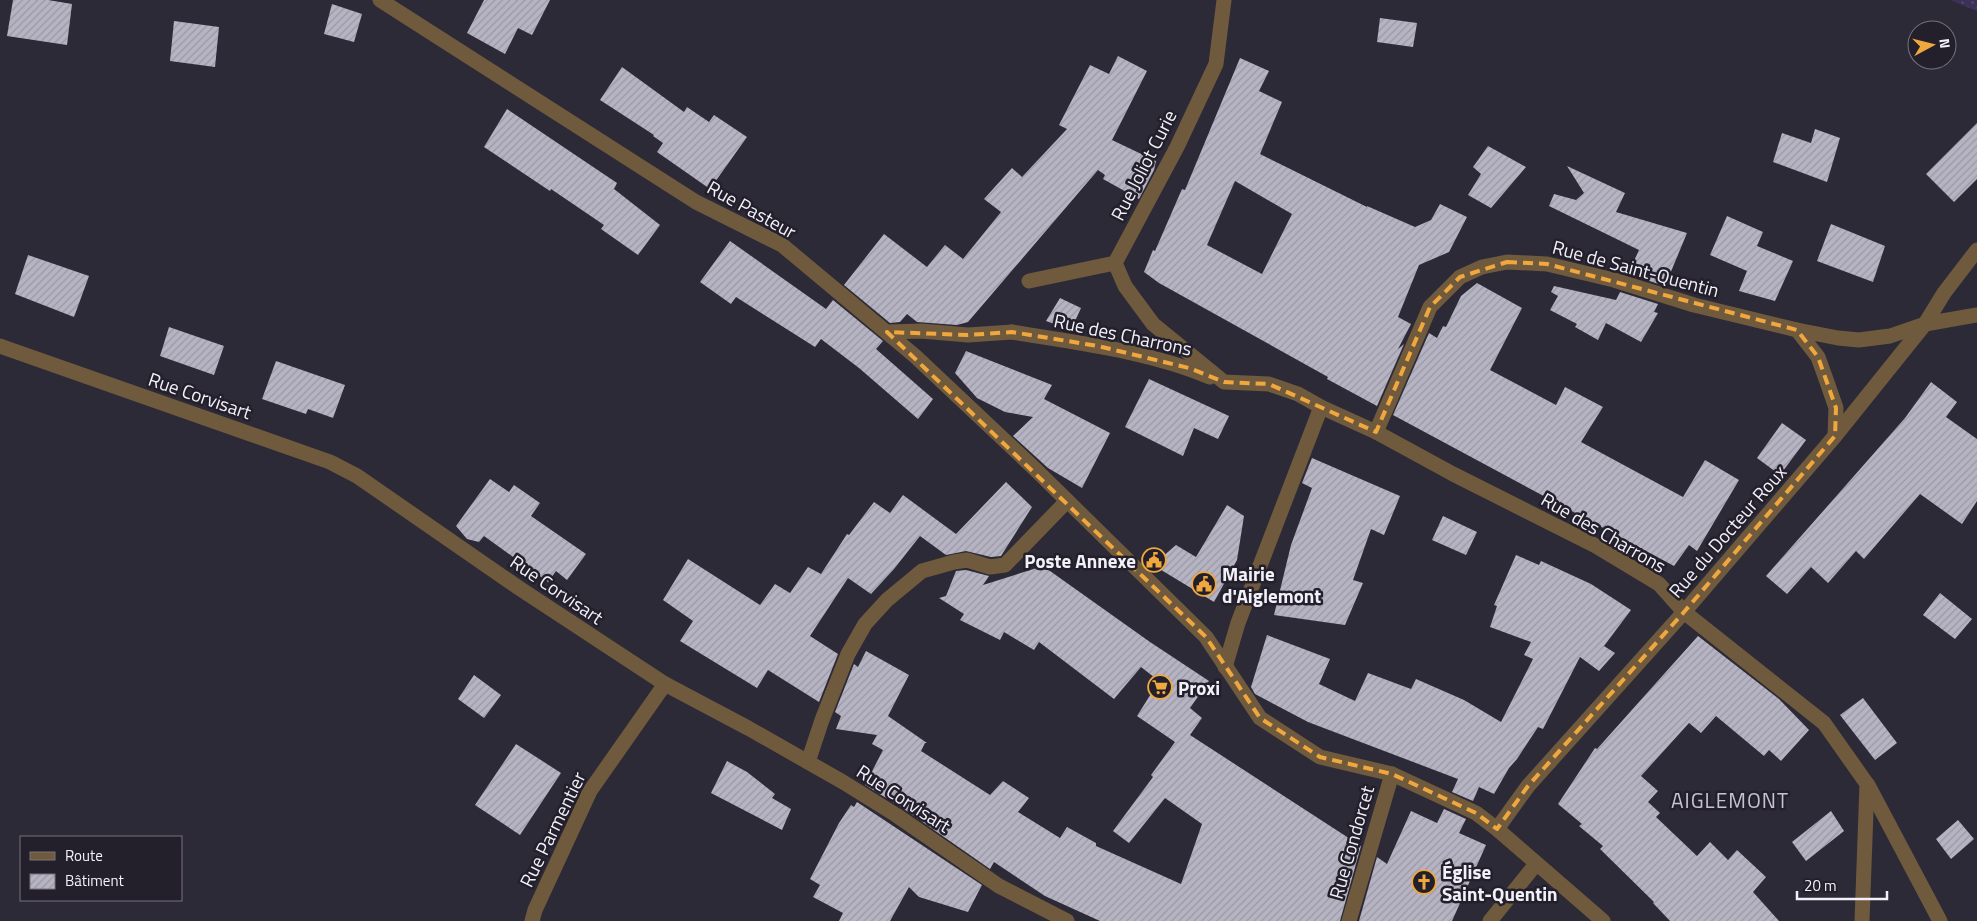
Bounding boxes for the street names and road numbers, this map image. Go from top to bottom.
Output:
street label: Rue Joliot Curie [1103,105,1183,225]
street label: Rue Pasteur [702,173,802,246]
street label: Rue de Saint-Quentin [1549,232,1723,304]
street label: Rue des Charrons [1051,305,1195,363]
street label: Rue Corvisart [145,364,256,426]
street label: Rue du Docteur Roux [1661,458,1793,604]
street label: Rue des Charrons [1536,484,1672,580]
street label: Rue Corvisart [504,547,610,631]
street label: Rue Corvisart [851,757,957,840]
street label: Rue Parmentier [511,766,593,892]
street label: Rue Condorcet [1321,782,1381,902]

